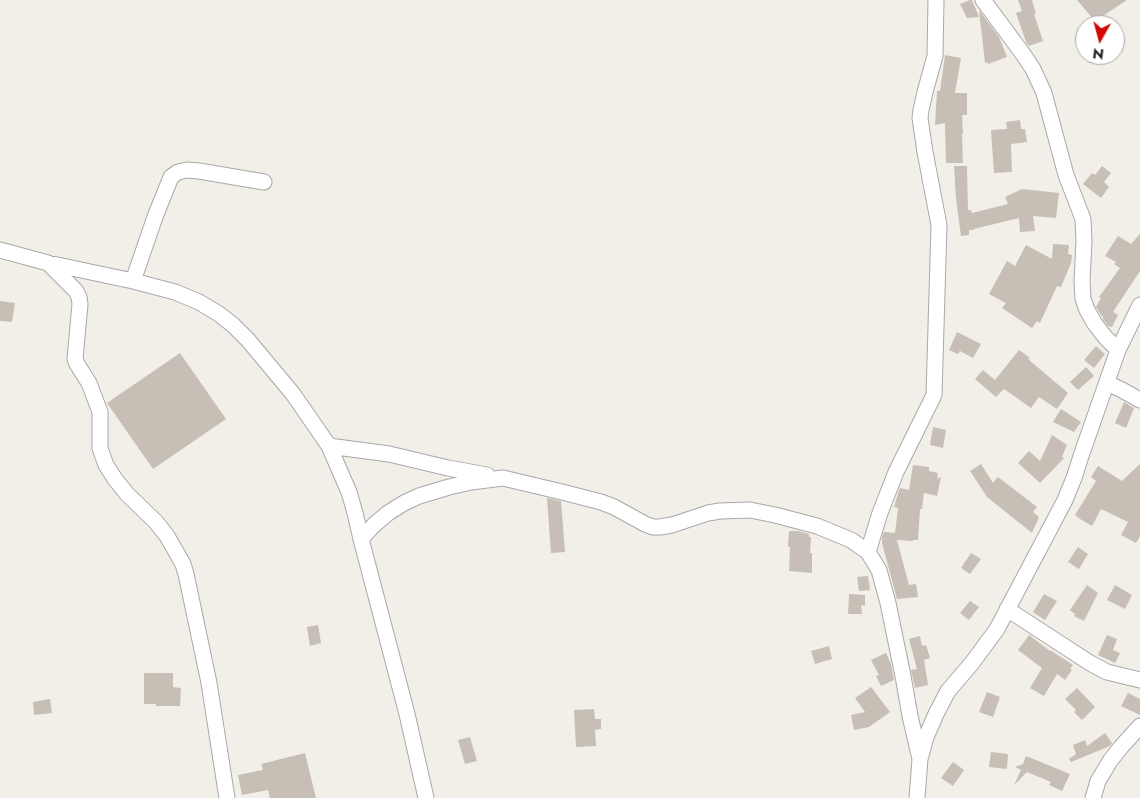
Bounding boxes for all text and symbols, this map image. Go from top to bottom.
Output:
north arrow [1075,15,1125,65]
text: N [1092,43,1105,64]

